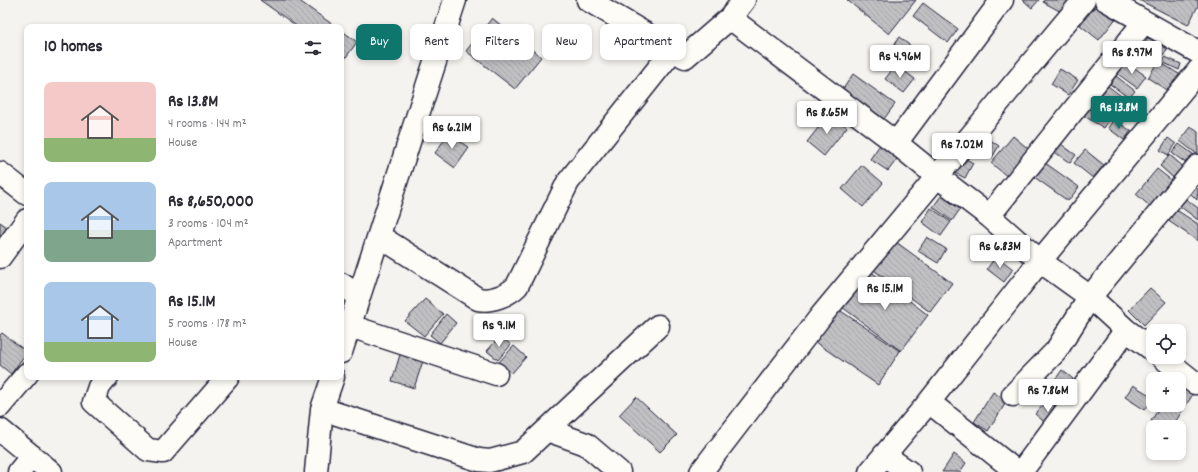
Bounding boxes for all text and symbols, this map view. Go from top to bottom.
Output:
chip: Buy [356,24,402,60]
chip: Rent [410,24,463,60]
chip: Filters [471,24,534,60]
chip: New [542,24,592,60]
chip: Apartment [600,24,686,60]
text: 10 homes [44,36,103,60]
icon: filters [302,37,324,59]
pin: Rs 8.97M [1091,41,1173,75]
text: Rs 8.97M [1112,44,1152,63]
pin: Rs 4.96M [859,45,941,79]
text: Rs 4.96M [879,48,921,67]
text: Rs 13.8M [168,91,218,115]
pin: Rs 13.8M [1078,96,1160,130]
icon: home [76,98,124,146]
text: Rs 13.8M [1100,99,1138,118]
pin: Rs 8.65M [786,101,868,135]
text: Rs 8.65M [806,104,848,123]
text: 4 rooms · 144 m² [168,115,246,134]
pin: Rs 6.21M [411,116,493,150]
text: Rs 6.21M [432,119,472,138]
pin: Rs 7.02M [921,133,1003,167]
text: House [168,134,197,153]
text: Rs 7.02M [941,136,983,155]
text: Rs 8,650,000 [168,191,254,215]
icon: home [76,198,124,246]
text: 3 rooms · 104 m² [168,215,248,234]
text: Apartment [168,234,222,253]
pin: Rs 6.83M [959,235,1041,269]
text: Rs 6.83M [979,238,1021,257]
pin: Rs 15.1M [844,277,926,311]
text: Rs 15.1M [867,280,903,299]
text: Rs 15.1M [168,291,215,315]
icon: home [76,298,124,346]
pin: Rs 9.1M [462,314,536,348]
text: 5 rooms · 178 m² [168,315,246,334]
text: Rs 9.1M [482,317,516,336]
map controls [1146,324,1186,460]
button: locate [1146,324,1186,364]
text: House [168,334,197,353]
button: + [1146,372,1186,412]
pin: Rs 7.86M [1007,379,1089,413]
text: Rs 7.86M [1027,382,1069,401]
button: − [1146,420,1186,460]

